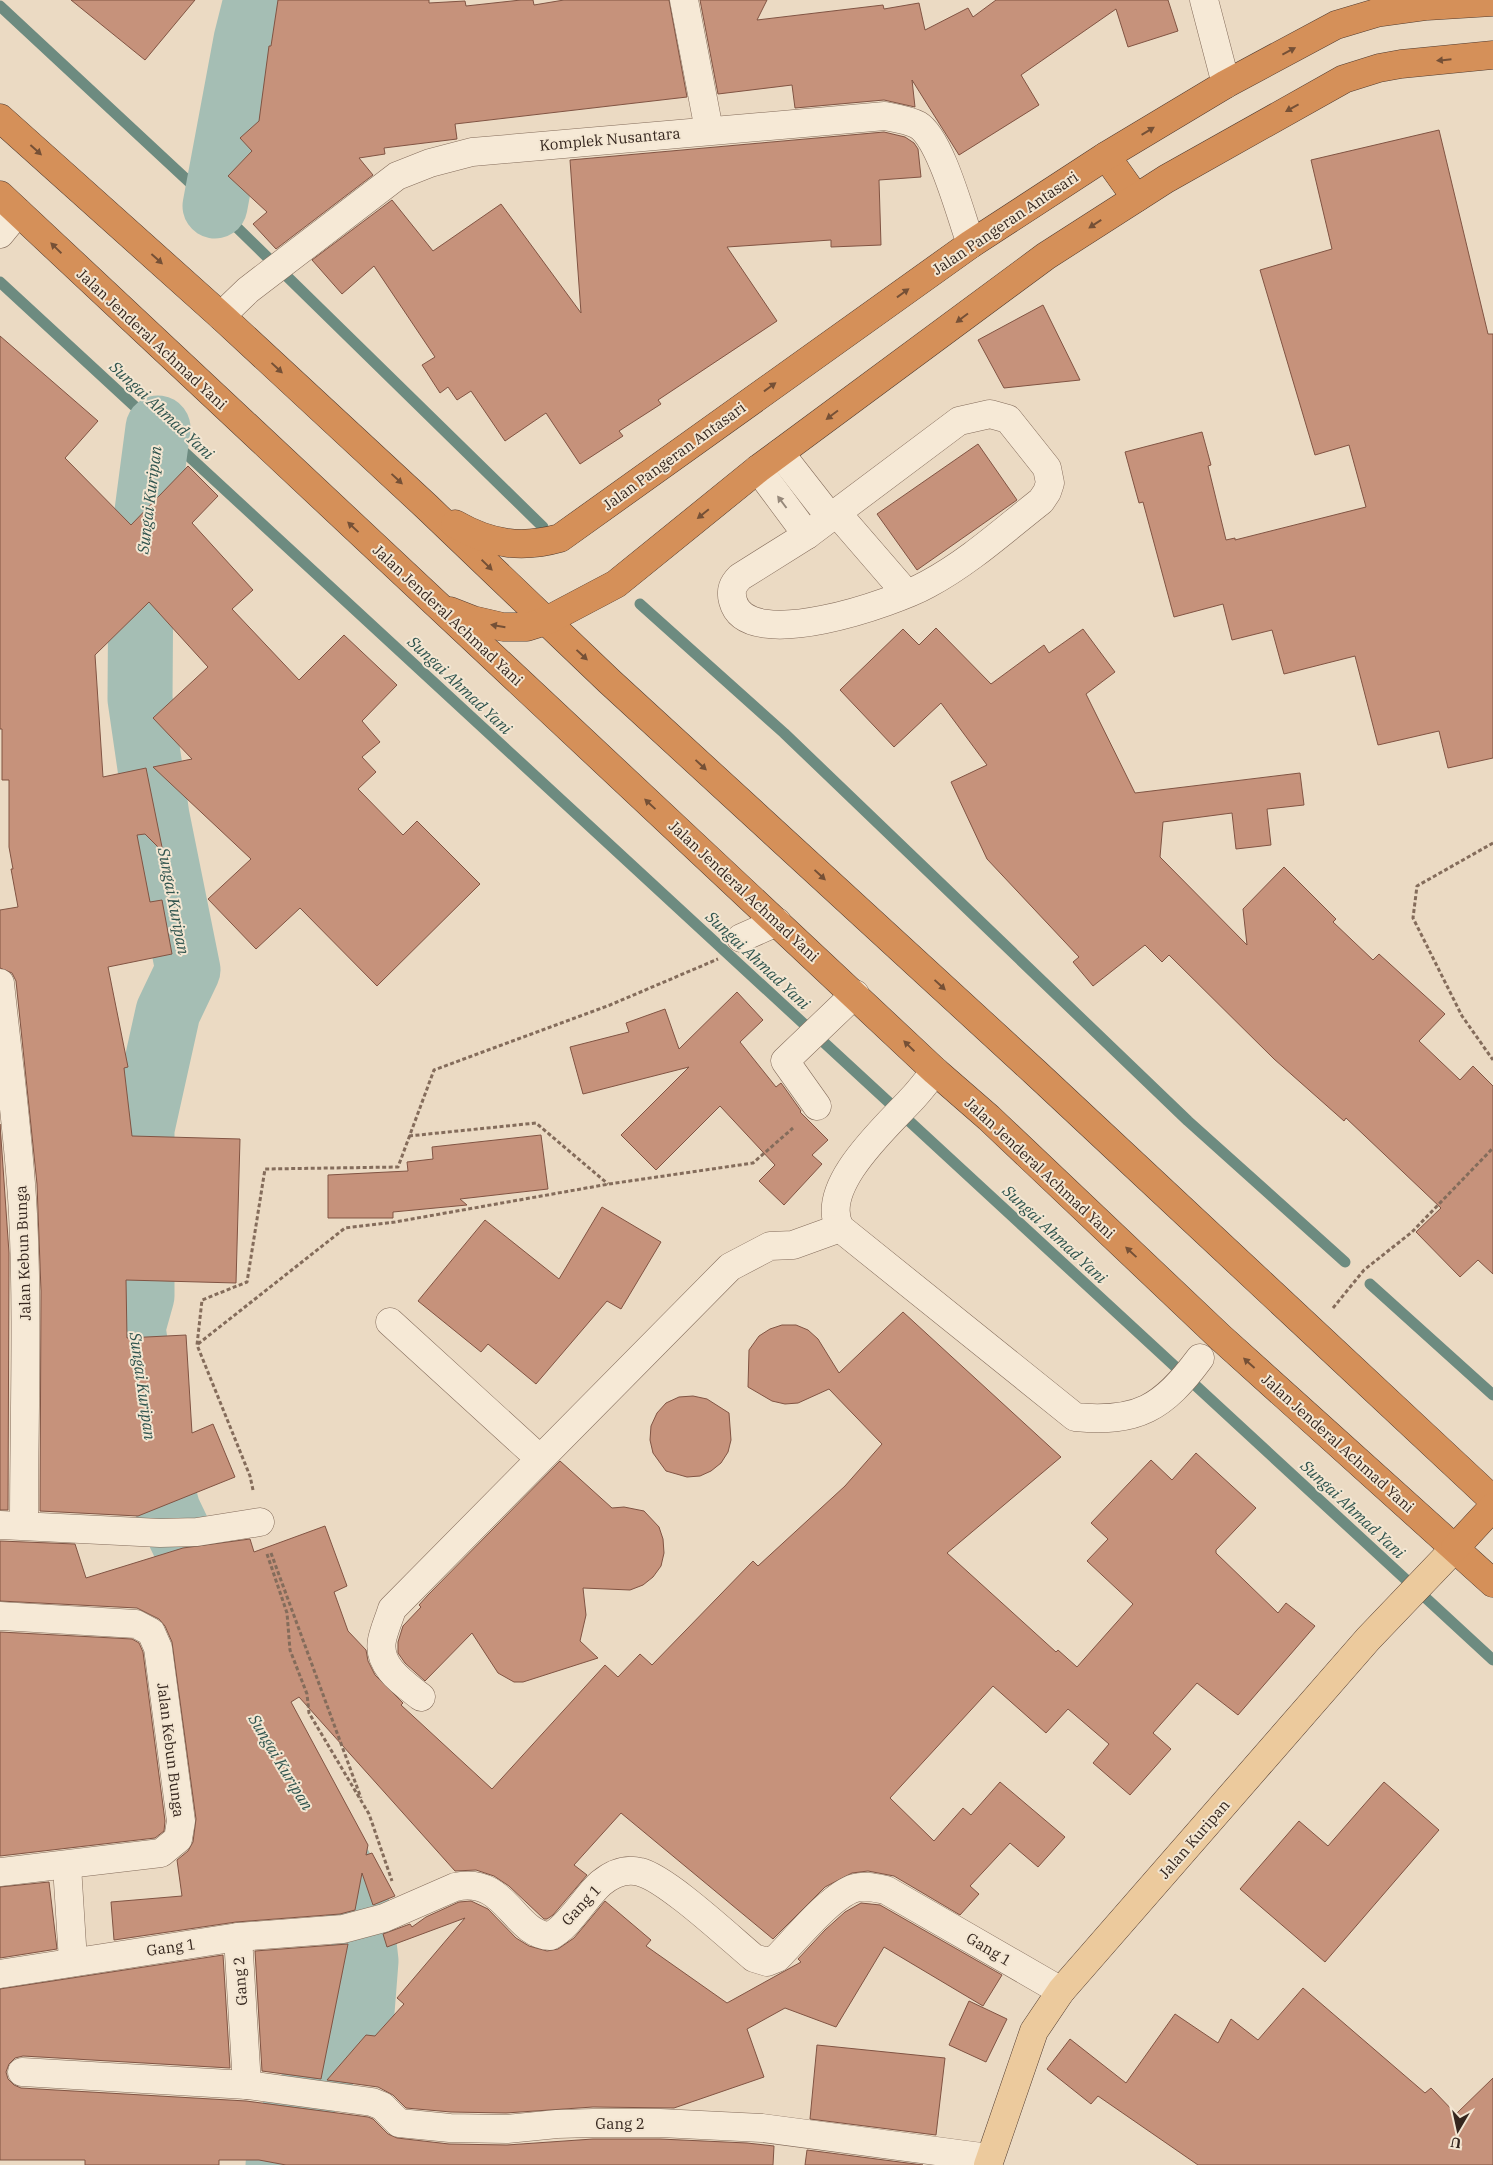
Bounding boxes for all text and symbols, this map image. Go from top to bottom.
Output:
one-way arrow [1282,46,1295,55]
one-way arrow [1436,56,1452,64]
one-way arrow [1285,104,1299,113]
street label: Komplek Nusantara [539,123,681,155]
one-way arrow [1140,127,1155,135]
one-way arrow [30,145,43,156]
street label: Jalan Pangeran Antasari [928,167,1082,279]
one-way arrow [1088,220,1102,229]
one-way arrow [50,242,62,254]
one-way arrow [151,253,163,265]
street label: Jalan Jenderal Achmad Yani [73,264,231,414]
one-way arrow [896,288,910,298]
one-way arrow [955,313,969,323]
water label: Sungai Ahmad Yani [105,356,218,464]
one-way arrow [271,362,283,374]
one-way arrow [764,383,777,393]
street label: Jalan Pangeran Antasari [599,398,749,514]
one-way arrow [825,410,839,420]
water label: Sungai Kuripan [132,445,166,556]
one-way arrow [390,473,402,485]
one-way arrow [777,496,788,509]
one-way arrow [697,508,710,519]
one-way arrow [347,521,359,533]
street label: Jalan Jenderal Achmad Yani [369,540,527,690]
one-way arrow [481,559,493,571]
one-way arrow [490,621,506,629]
water label: Sungai Ahmad Yani [403,631,516,739]
one-way arrow [575,649,587,661]
one-way arrow [694,759,706,771]
one-way arrow [645,798,657,810]
street label: Jalan Jenderal Achmad Yani [665,816,823,966]
water label: Sungai Kuripan [154,845,194,956]
one-way arrow [814,869,826,881]
water label: Sungai Ahmad Yani [701,906,814,1014]
one-way arrow [934,979,946,991]
one-way arrow [903,1040,915,1052]
street label: Jalan Jenderal Achmad Yani [961,1093,1119,1243]
water label: Sungai Ahmad Yani [998,1180,1111,1288]
street label: Jalan Kebun Bunga [11,1185,35,1321]
one-way arrow [1125,1246,1137,1258]
water label: Sungai Kuripan [125,1330,160,1441]
one-way arrow [1244,1357,1256,1369]
street label: Jalan Jenderal Achmad Yani [1258,1370,1418,1517]
water label: Sungai Ahmad Yani [1296,1455,1409,1563]
street label: Jalan Kebun Bunga [153,1682,189,1818]
water label: Sungai Kuripan [244,1709,318,1814]
street label: Jalan Kuripan [1154,1795,1234,1882]
street label: Gang 1 [557,1880,605,1930]
street label: Gang 1 [963,1928,1015,1970]
street label: Gang 1 [145,1934,197,1960]
street label: Gang 2 [229,1956,251,2006]
north arrow [1433,2105,1483,2155]
street label: Gang 2 [595,2114,645,2133]
text: U [1449,2133,1463,2153]

